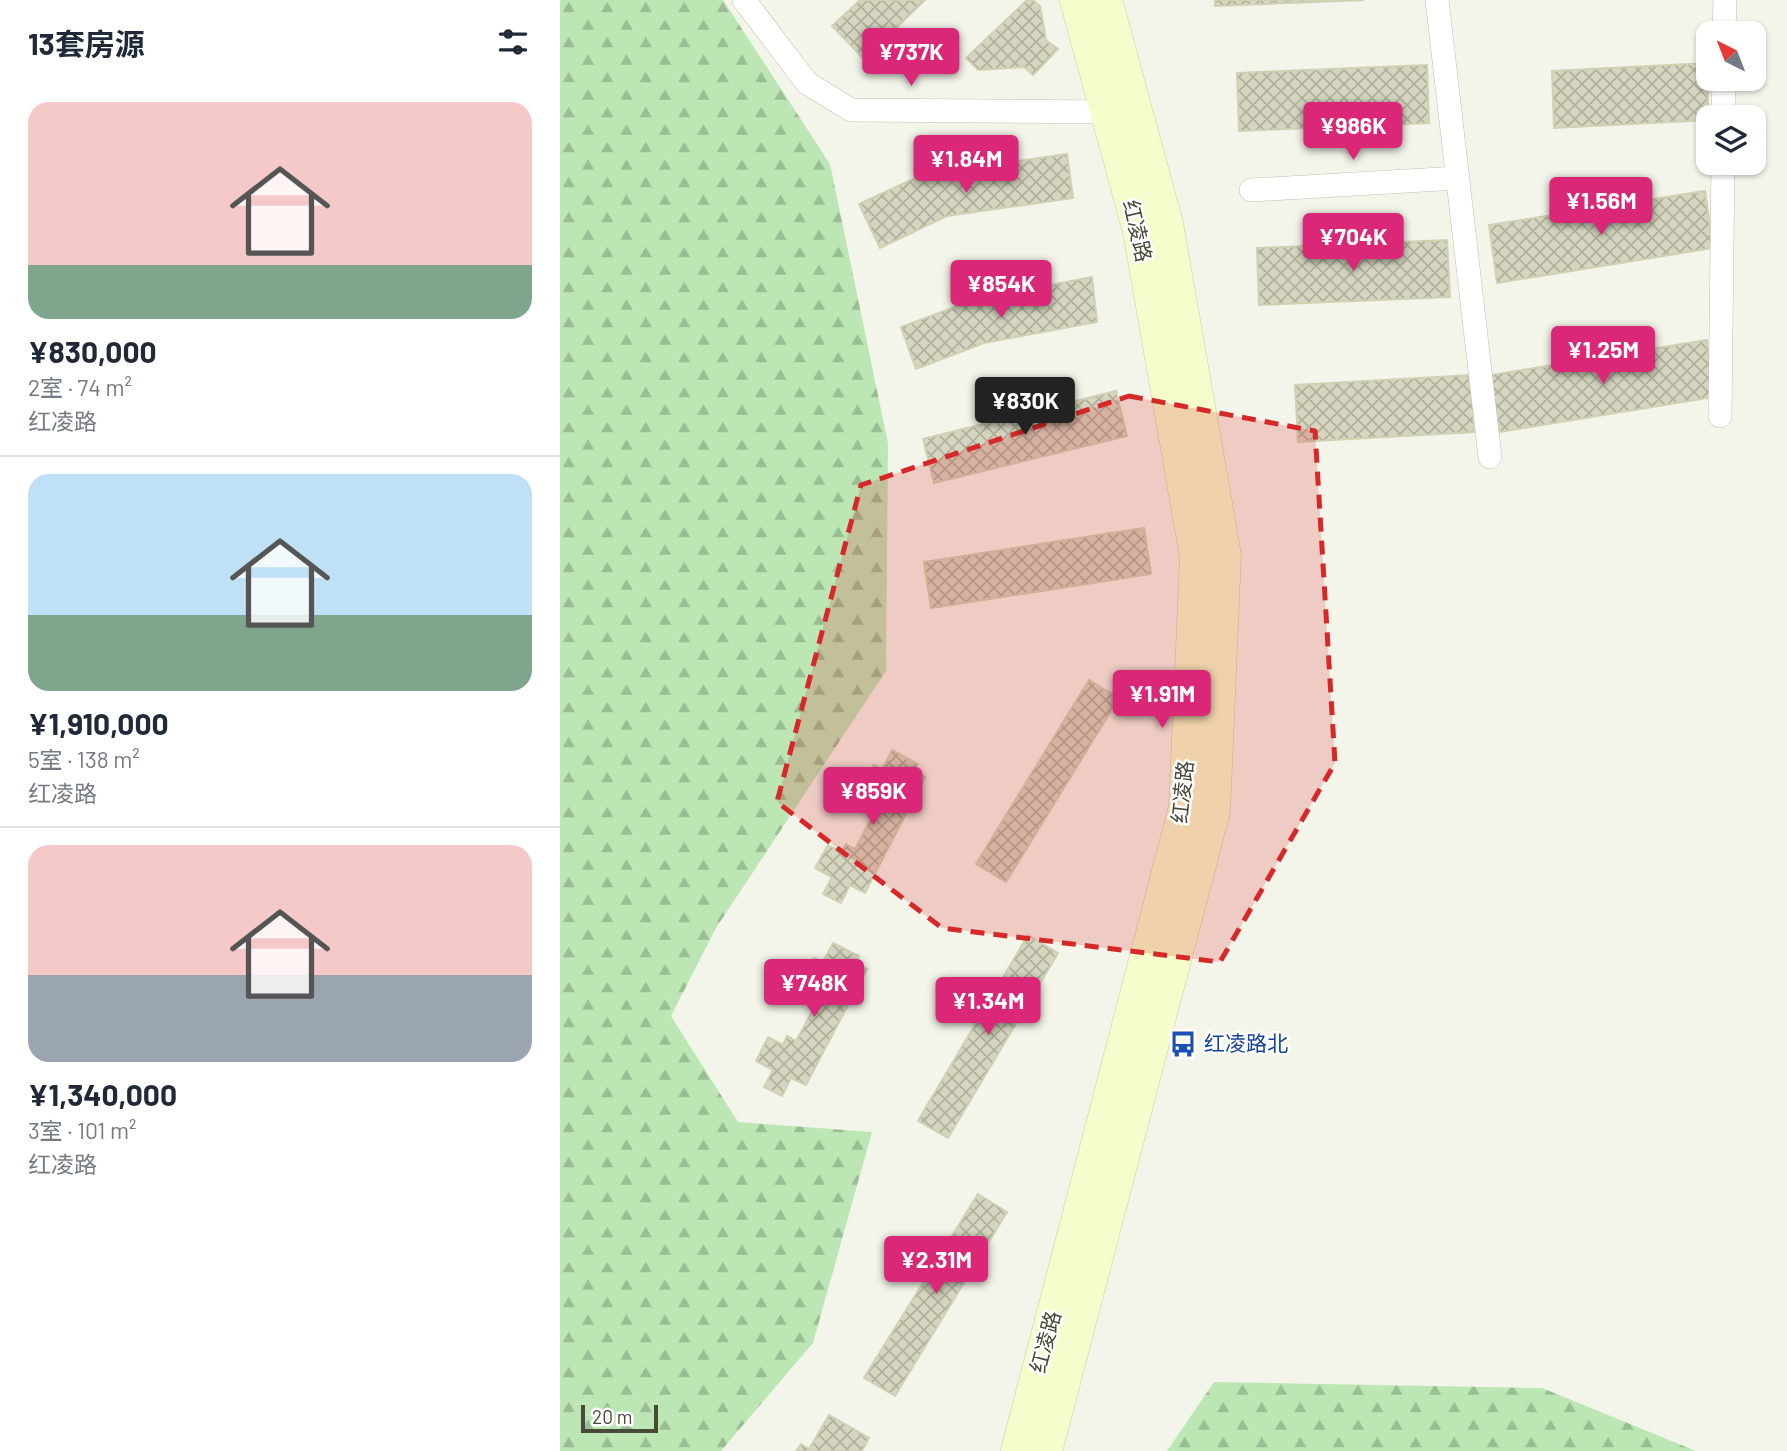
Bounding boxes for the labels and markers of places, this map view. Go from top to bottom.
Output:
pin: ¥737K [862,28,960,88]
pin: ¥986K [1304,102,1402,162]
pin: ¥1.84M [909,136,1023,195]
pin: ¥1.56M [1544,177,1658,237]
pin: ¥704K [1304,214,1402,273]
pin: ¥854K [952,260,1050,320]
pin: ¥1.25M [1546,326,1660,386]
pin: ¥830K [976,378,1074,437]
pin: ¥1.91M [1105,670,1219,730]
pin: ¥859K [824,768,922,827]
pin: ¥748K [765,960,863,1019]
pin: ¥1.34M [931,978,1045,1037]
bus stop icon: 红凌路北 [1168,1029,1198,1059]
place label: 红凌路北 [1204,1030,1288,1055]
pin: ¥2.31M [879,1236,993,1296]

